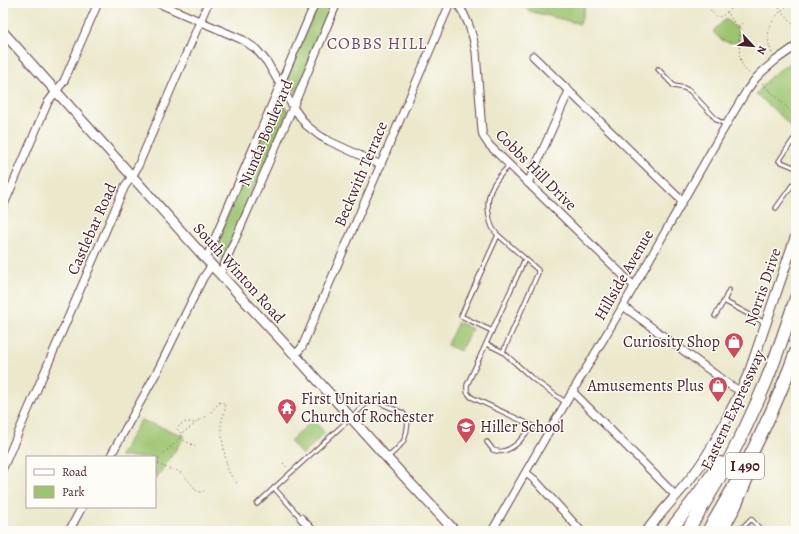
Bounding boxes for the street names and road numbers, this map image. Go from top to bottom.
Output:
street label: Nunda Boulevard [234,76,299,190]
street label: Beckwith Terrace [329,118,393,230]
street label: Cobbs Hill Drive [490,124,582,216]
street label: Castlebar Road [62,179,122,278]
street label: South Winton Road [188,218,290,328]
street label: Hillside Avenue [589,225,659,325]
street label: Norris Drive [739,245,787,329]
street label: Eastern Expressway [695,346,771,474]
road number: I 490 [726,453,764,479]

